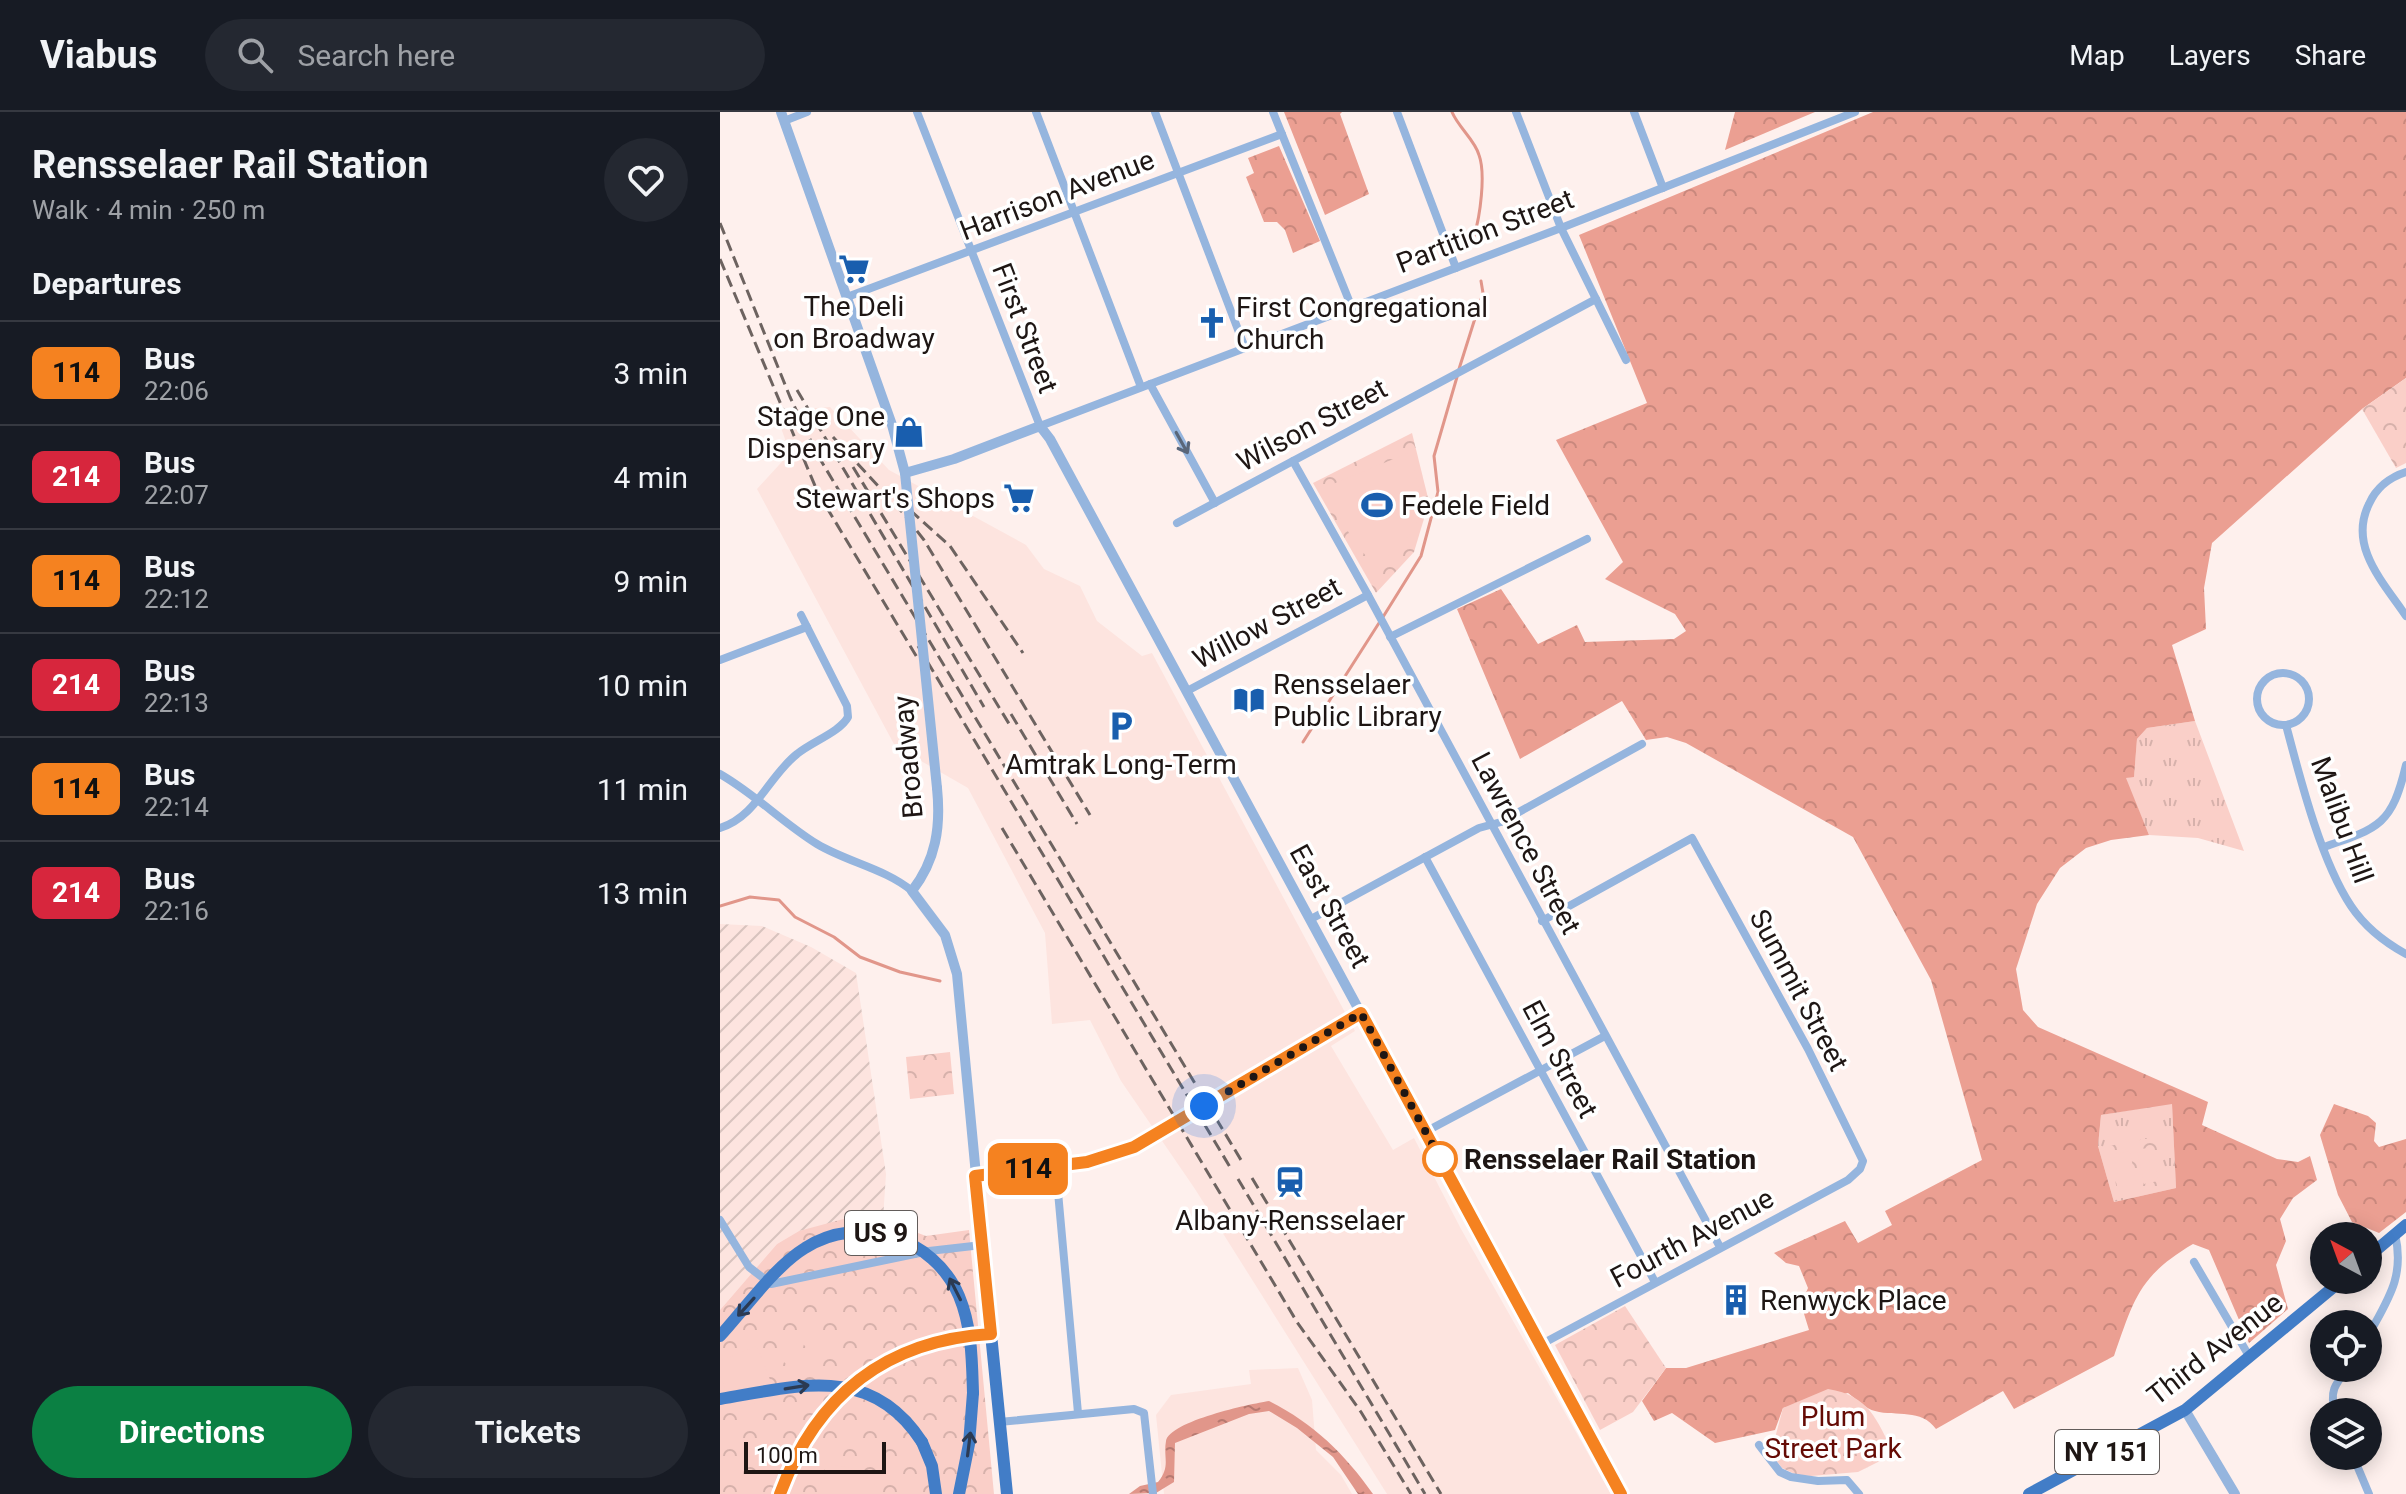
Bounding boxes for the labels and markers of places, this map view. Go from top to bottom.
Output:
supermarket icon: The Deli on Broadway [837,252,871,286]
place label: The Deli on Broadway [773,290,935,355]
place label: First Congregational Church [1236,291,1488,356]
church icon: First Congregational Church [1195,306,1229,340]
place label: Stage One Dispensary [747,400,885,465]
shop icon: Stage One Dispensary [892,415,926,449]
supermarket icon: Stewart's Shops [1002,481,1036,515]
place label: Stewart's Shops [795,482,995,515]
sports icon: Fedele Field [1360,488,1394,522]
place label: Fedele Field [1401,489,1550,522]
place label: Rensselaer Public Library [1273,668,1442,733]
library icon: Rensselaer Public Library [1232,683,1266,717]
parking icon: Amtrak Long-Term [1104,709,1138,743]
place label: Amtrak Long-Term [1005,748,1237,781]
marker: Rensselaer Rail Station [1423,1142,1457,1176]
place label: Rensselaer Rail Station [1464,1143,1756,1176]
station icon: Albany-Rensselaer [1273,1165,1307,1199]
place label: Albany-Rensselaer [1175,1204,1406,1237]
building icon: Renwyck Place [1719,1283,1753,1317]
place label: Renwyck Place [1760,1284,1947,1317]

